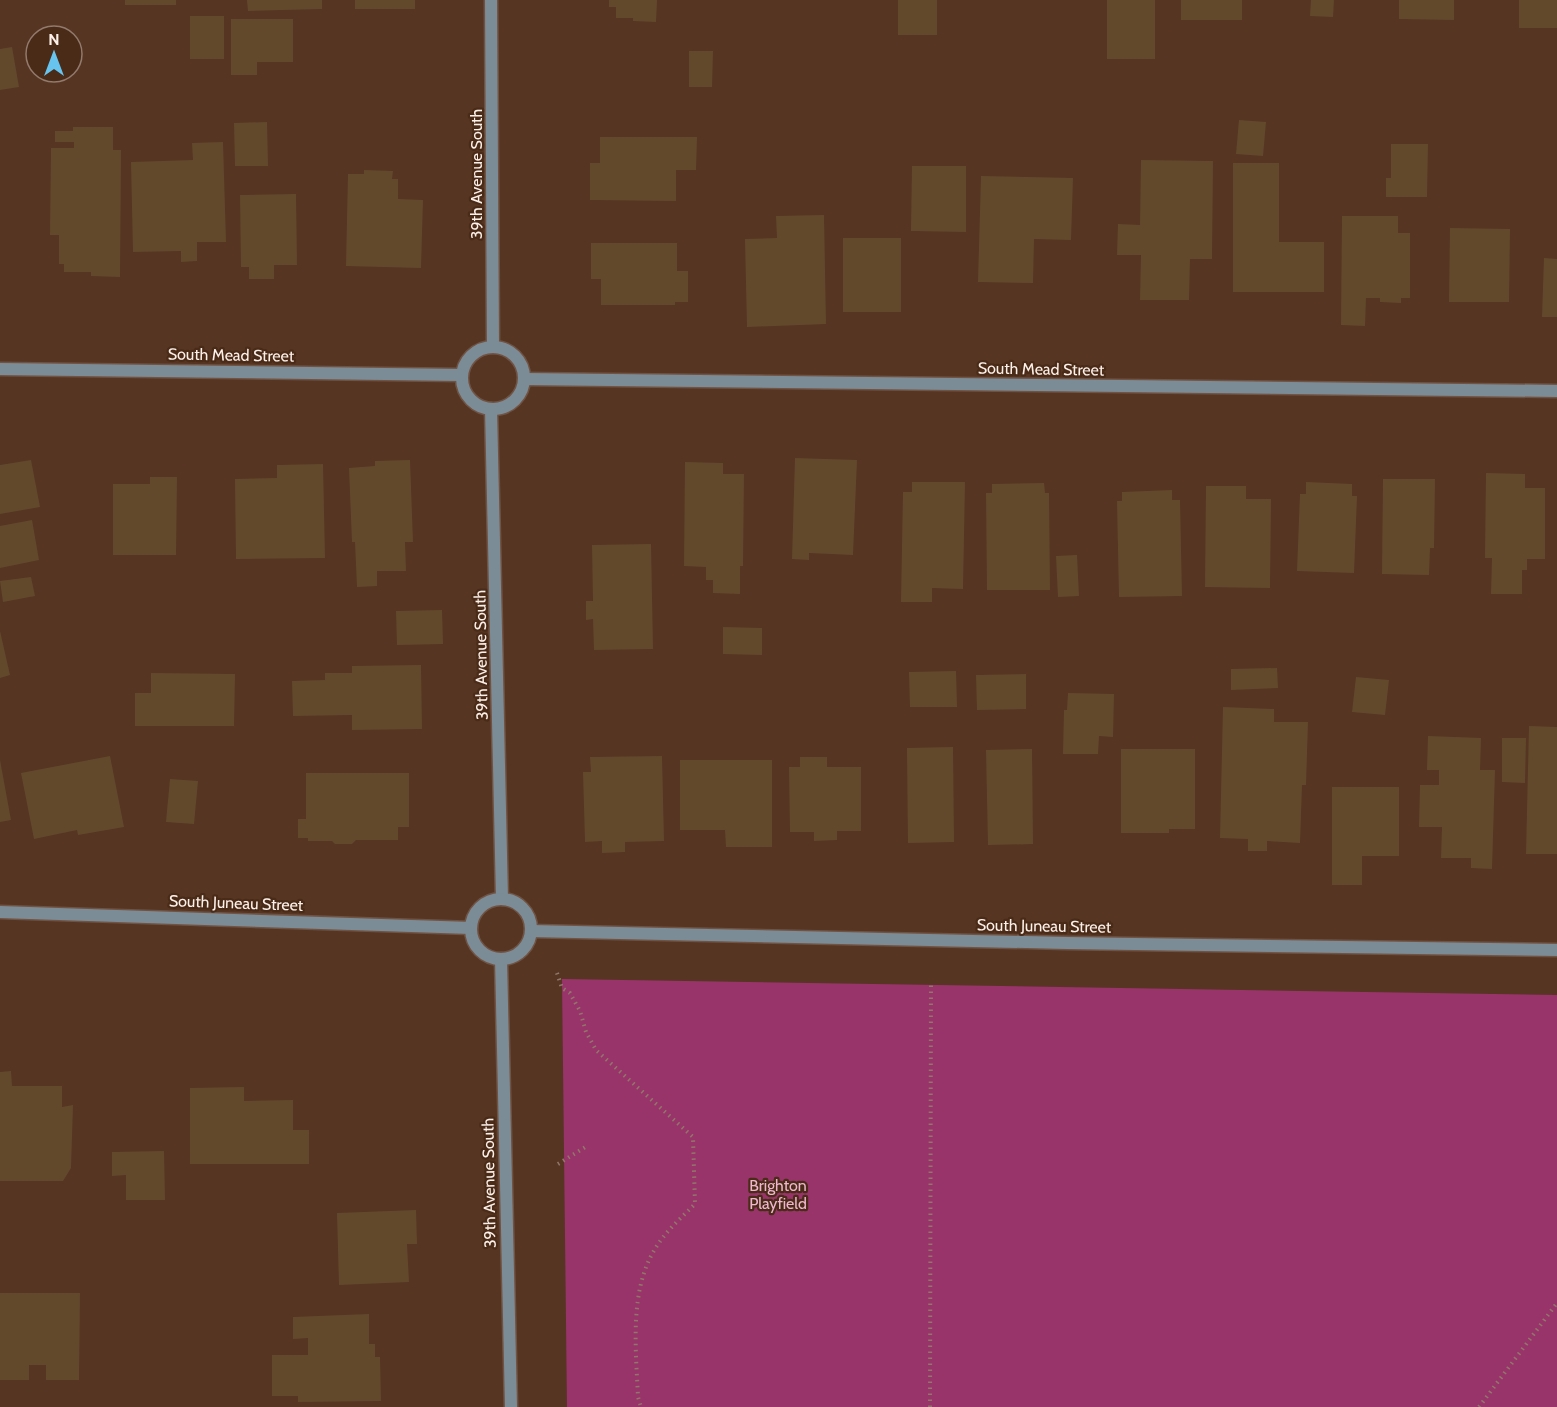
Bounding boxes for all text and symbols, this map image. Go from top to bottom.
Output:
north arrow [24,24,84,84]
text: N [48,30,60,49]
street label: 39th Avenue South [467,109,486,239]
street label: South Mead Street [168,344,295,366]
street label: South Mead Street [978,358,1105,380]
street label: 39th Avenue South [470,590,492,720]
street label: South Juneau Street [169,891,304,915]
street label: South Juneau Street [977,915,1112,937]
street label: 39th Avenue South [478,1118,500,1248]
park label: Brighton Playfield [749,1176,807,1213]

